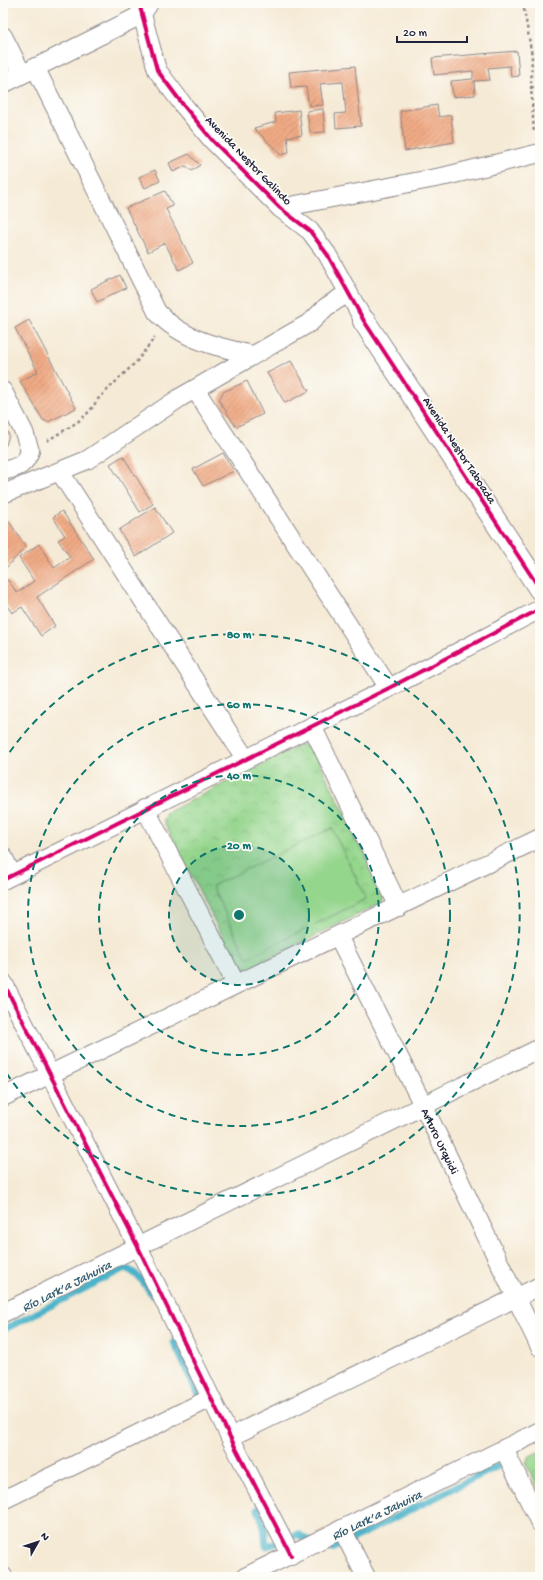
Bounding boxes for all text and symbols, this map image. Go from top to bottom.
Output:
scale bar [397,18,467,44]
text: 20 m [403,27,428,41]
street label: Avenida Nestor Galindo [201,114,294,209]
street label: Avenida Nestor Taboada [419,395,498,507]
text: 80 m [227,629,252,643]
text: 60 m [227,699,252,713]
text: 40 m [226,770,251,784]
text: 20 m [227,840,252,854]
centre of rings [232,908,246,922]
street label: Arturo Urquidi [417,1107,461,1177]
water label: Río Lark’a Jahuira [20,1258,115,1316]
water label: Río Lark’a Jahuira [330,1488,425,1544]
north arrow [18,1522,58,1562]
text: N [37,1530,51,1544]

